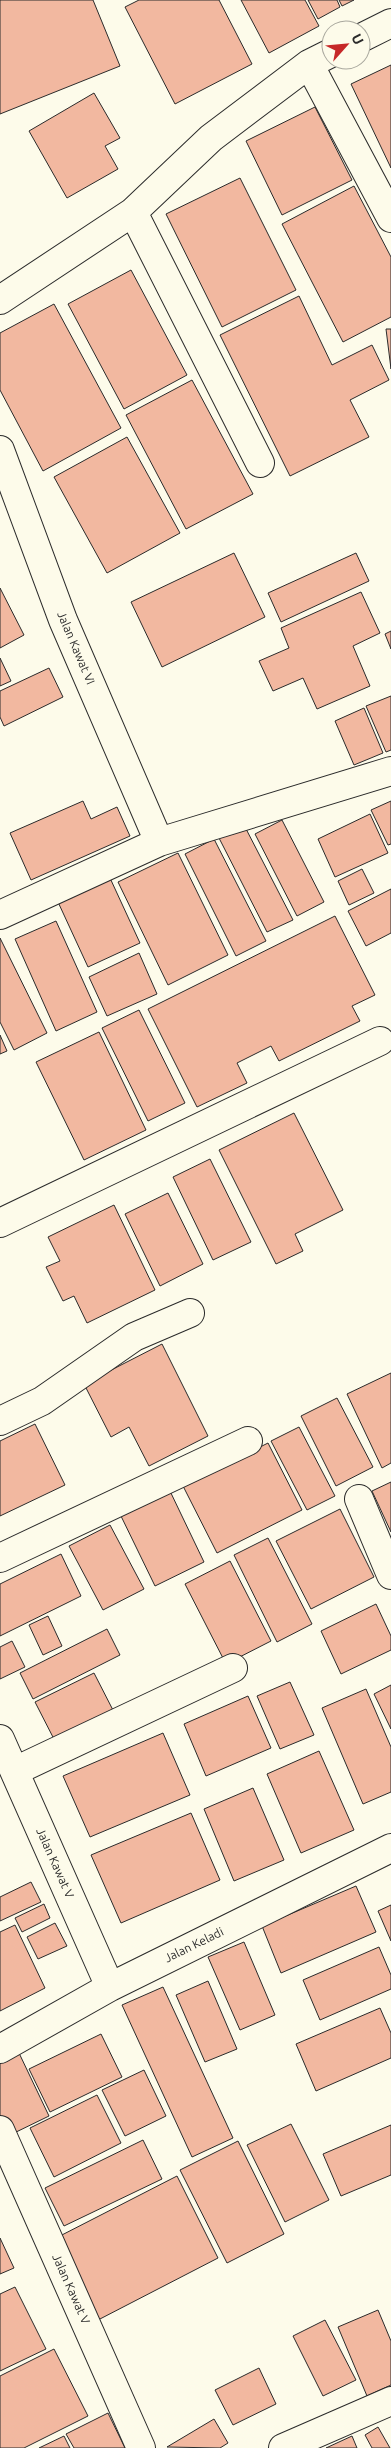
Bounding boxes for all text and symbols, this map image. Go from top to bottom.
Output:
north arrow [321,20,371,70]
text: U [348,31,367,47]
street label: Jalan Kawat VI [55,609,98,686]
street label: Jalan Kawat V [34,1826,77,1900]
street label: Jalan Keladi [162,1925,225,1964]
street label: Jalan Kawat V [50,2252,93,2326]

